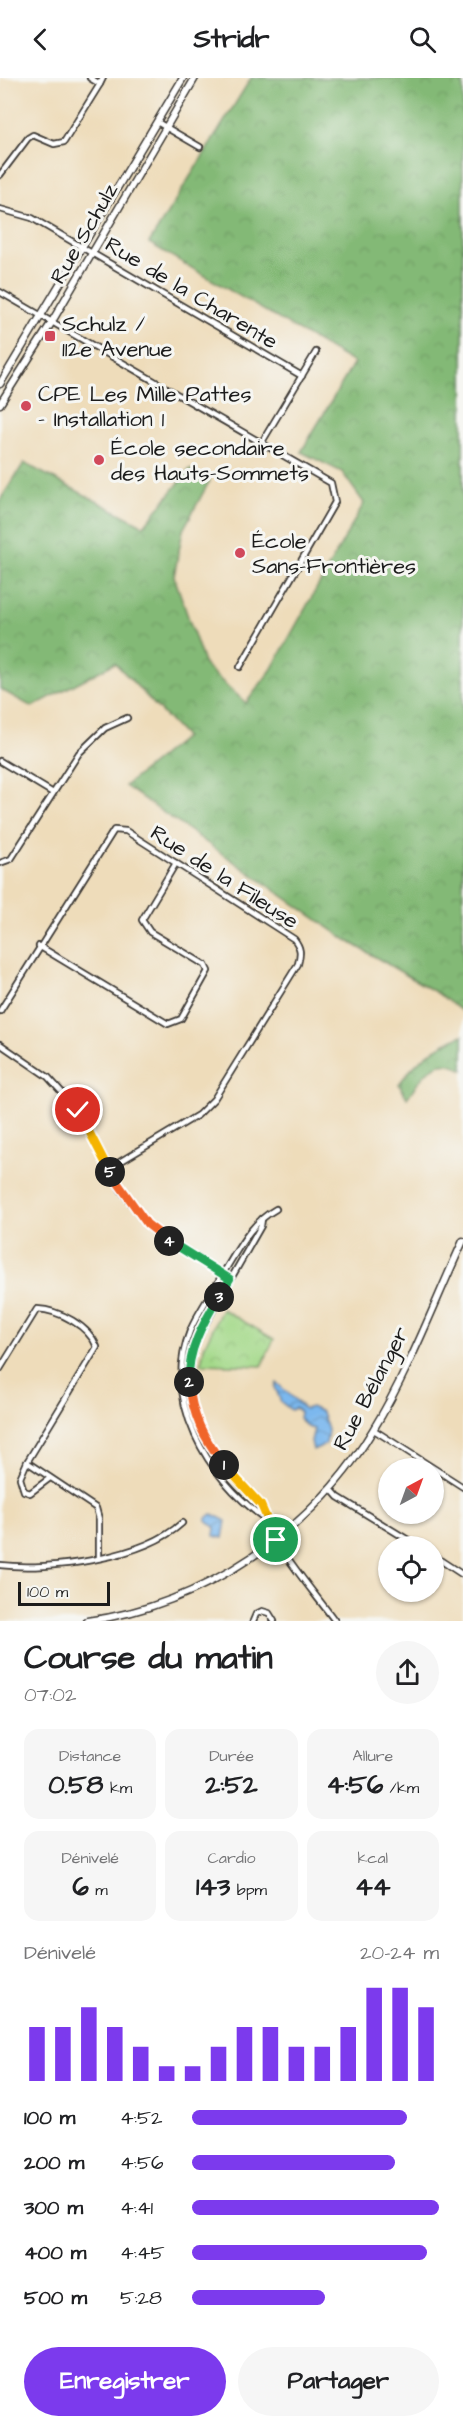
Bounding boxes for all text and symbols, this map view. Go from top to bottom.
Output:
text: Stridr [194,20,270,58]
icon: back [24,23,57,56]
icon: search [406,23,439,56]
street label: Rue Schulz [43,177,126,290]
street label: Rue de la Charente [99,229,284,357]
place label: Schulz / 112e Avenue [62,309,173,365]
marker: Schulz / 112e Avenue [43,329,57,343]
place label: CPE Les Mille Pattes - Installation 1 [38,379,252,435]
marker: CPE Les Mille Pattes - Installation 1 [19,399,33,413]
place label: École secondaire des Hauts-Sommets [111,433,309,489]
marker: École secondaire des Hauts-Sommets [92,453,106,467]
place label: École Sans-Frontières [252,526,416,582]
marker: École Sans-Frontières [233,546,247,560]
street label: Rue de la Fileuse [144,818,304,937]
pin [52,1084,103,1135]
icon: check [61,1093,94,1126]
pin: 5 [95,1157,125,1187]
text: 5 [104,1161,116,1183]
pin: 4 [154,1226,184,1256]
text: 4 [164,1230,174,1252]
pin: 3 [204,1282,234,1312]
text: 3 [215,1286,223,1308]
street label: Rue Bélanger [326,1321,418,1457]
pin: 2 [174,1367,204,1397]
text: 2 [184,1371,194,1393]
pin: 1 [209,1450,239,1480]
text: 1 [223,1454,225,1476]
north arrow [378,1458,444,1524]
map controls [378,1458,444,1602]
pin [250,1514,301,1565]
icon: arrive [259,1523,292,1556]
button: locate [378,1536,444,1602]
scale bar [18,1579,110,1606]
text: 100 m [27,1581,68,1603]
text: Course du matin [24,1635,273,1681]
button: share [376,1641,439,1704]
text: 07:02 [24,1681,76,1709]
text: Distance [59,1745,121,1767]
text: Durée [209,1745,254,1767]
text: Allure [352,1745,393,1767]
text: 0.58 [48,1767,103,1803]
text: 2:52 [205,1767,258,1803]
text: 4:56 [326,1767,383,1803]
text: km [103,1777,132,1799]
text: /km [383,1777,419,1799]
text: Dénivelé [61,1847,119,1869]
text: Cardio [208,1847,255,1869]
text: kcal [358,1847,388,1869]
text: 6 [73,1869,89,1905]
text: 143 [196,1869,230,1905]
text: 44 [355,1869,391,1905]
text: m [89,1879,108,1901]
text: bpm [230,1879,267,1901]
text: Dénivelé [24,1939,96,1967]
text: 20–24 m [360,1939,439,1967]
text: 100 m [24,2104,75,2132]
text: 4:52 [120,2104,163,2132]
text: 200 m [24,2149,84,2177]
text: 4:56 [120,2149,164,2177]
text: 300 m [24,2194,83,2222]
text: 4:41 [120,2194,153,2222]
text: 400 m [24,2239,86,2267]
text: 4:45 [120,2239,165,2267]
text: 500 m [24,2284,87,2312]
text: 5:28 [120,2284,162,2312]
button: Enregistrer [24,2347,226,2416]
button: Partager [238,2347,439,2416]

